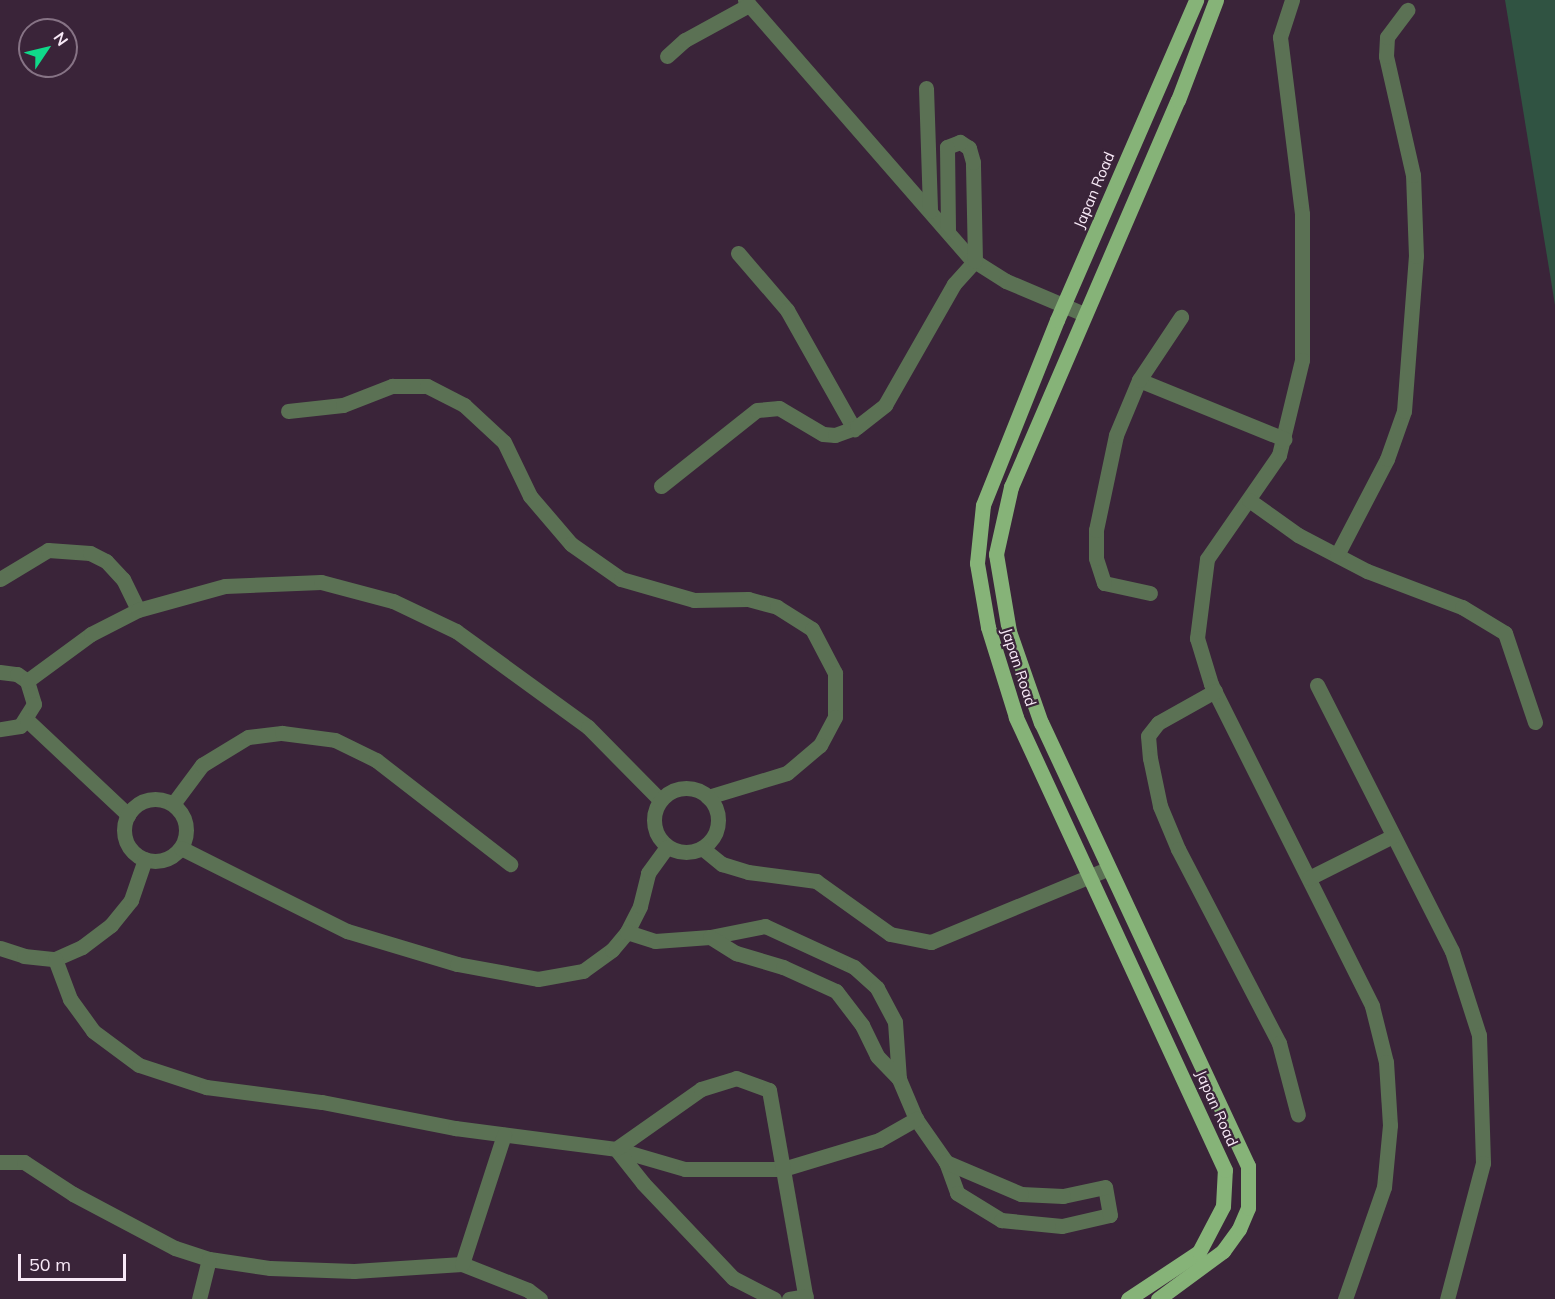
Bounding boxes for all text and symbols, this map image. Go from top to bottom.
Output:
north arrow [18,18,78,78]
text: N [49,28,73,50]
street label: Japan Road [1070,149,1118,231]
street label: Japan Road [998,626,1040,708]
street label: Japan Road [1192,1067,1242,1149]
scale bar [21,1242,129,1280]
text: 50 m [29,1253,71,1276]

